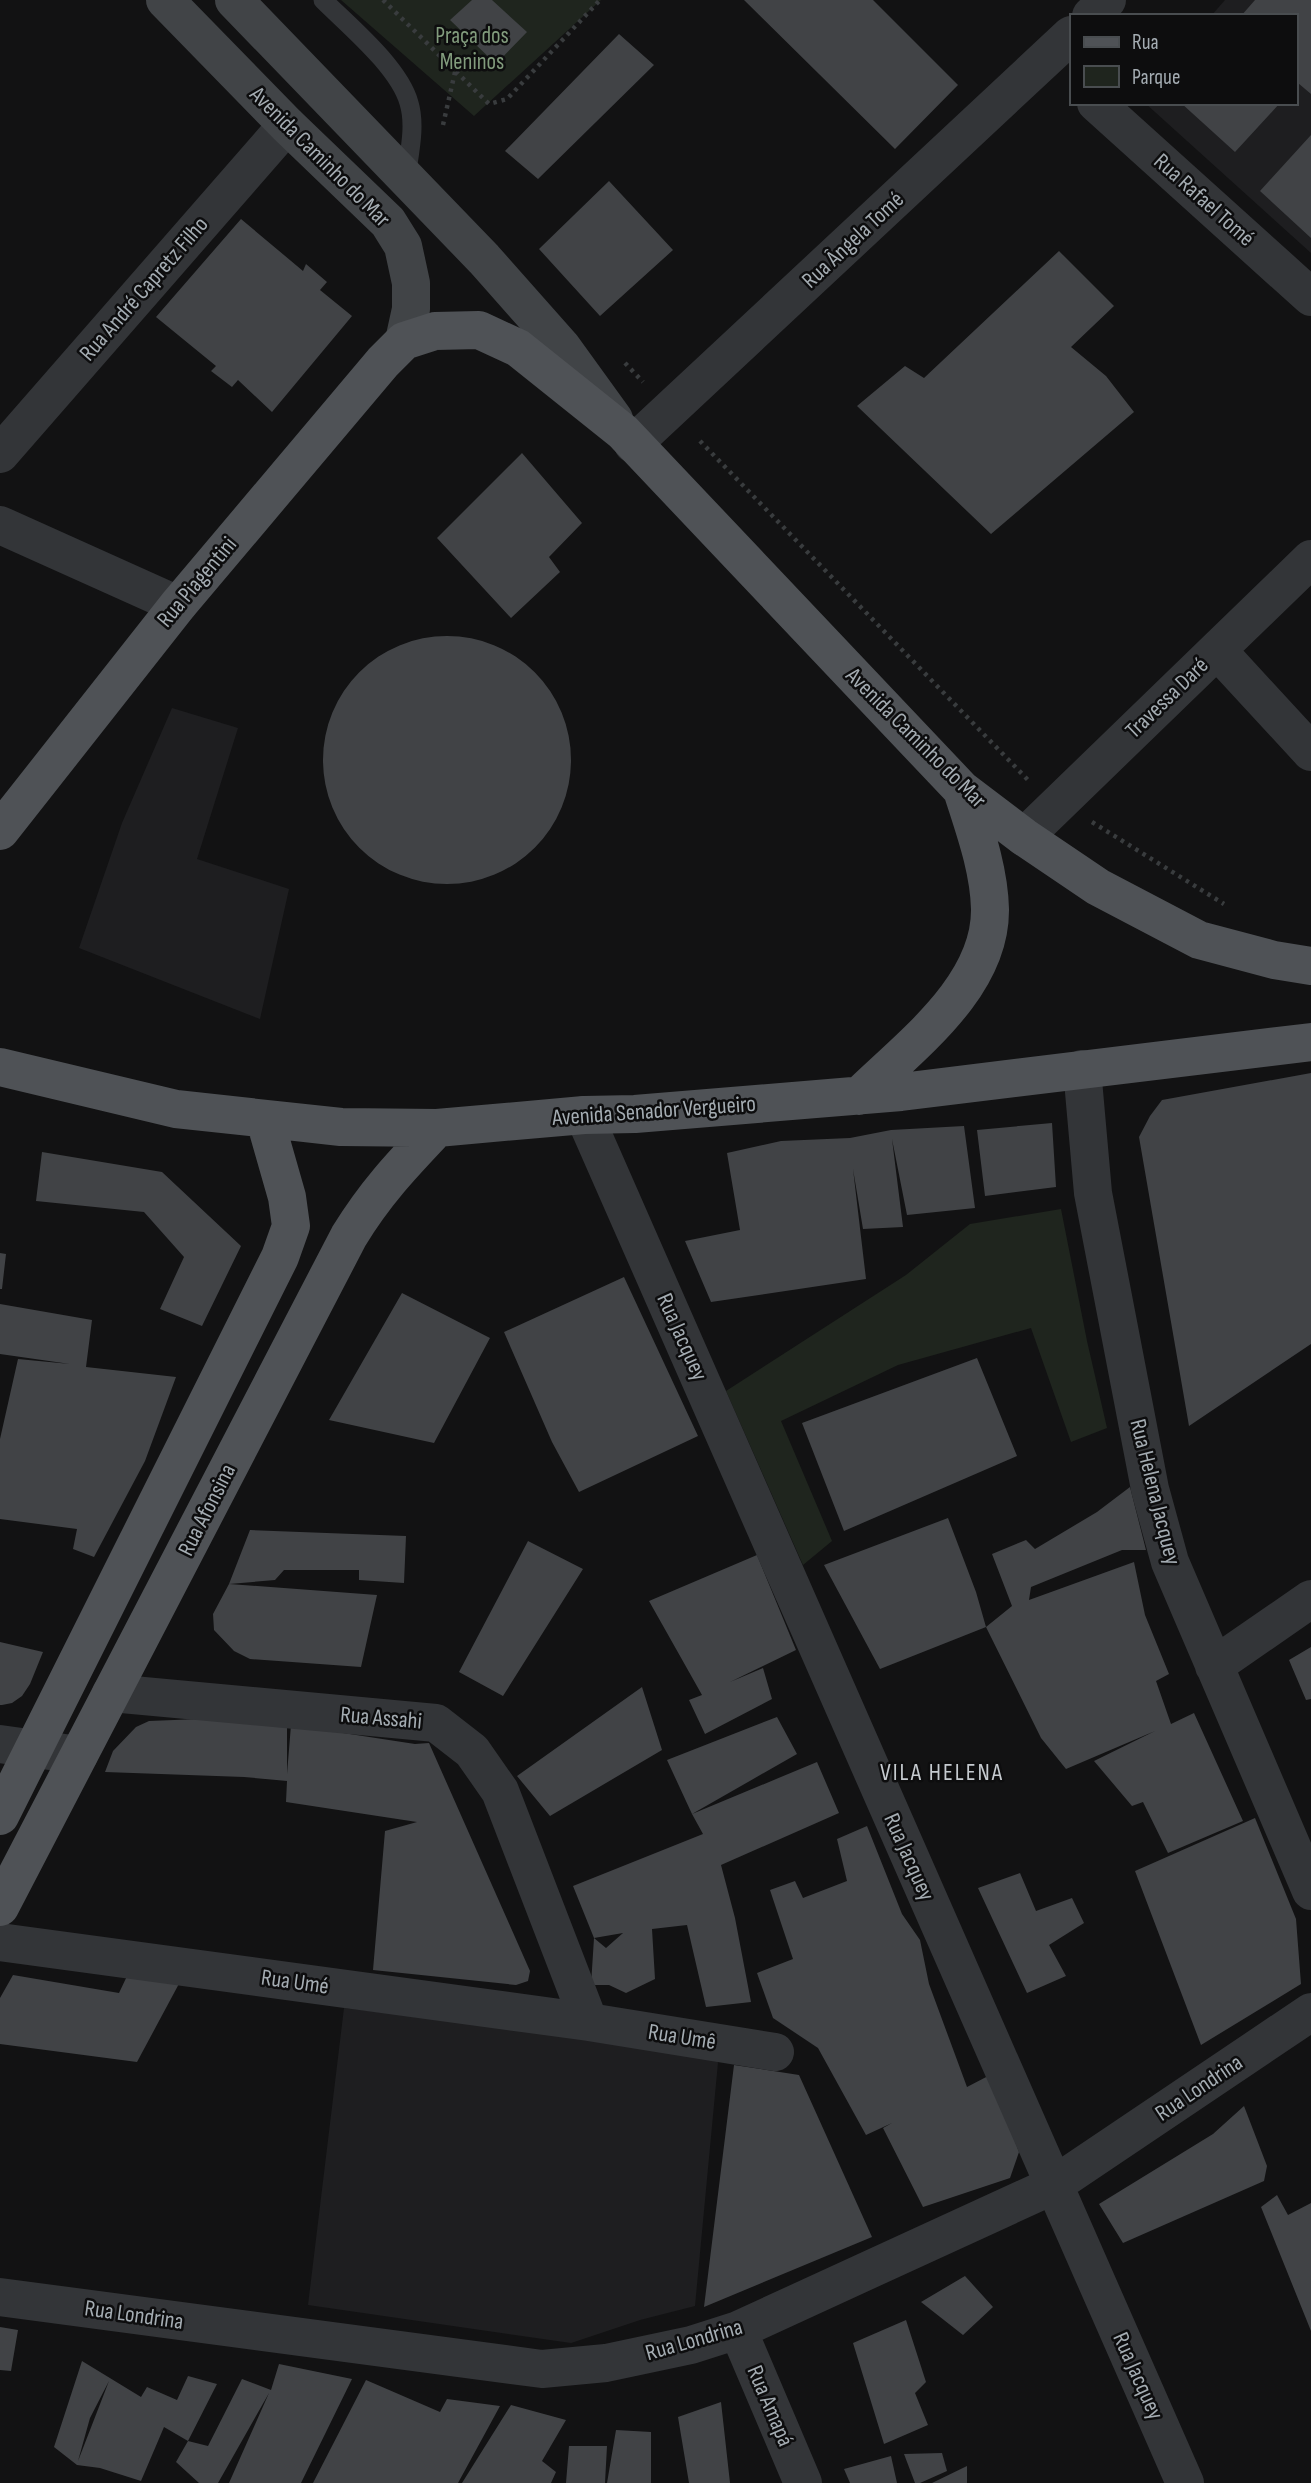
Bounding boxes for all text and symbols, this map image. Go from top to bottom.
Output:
legend [1070,14,1297,105]
park label: Praça dos Meninos [435,22,509,76]
text: Rua [1132,30,1159,55]
text: Parque [1132,65,1180,90]
street label: Avenida Caminho do Mar [243,80,396,233]
street label: Rua Rafael Tomé [1148,148,1260,252]
street label: Rua Ângela Tomé [796,186,910,294]
street label: Rua André Capretz Filho [74,211,214,367]
street label: Rua Piagentini [151,531,243,633]
street label: Travessa Daré [1120,652,1214,744]
street label: Avenida Caminho do Mar [839,661,992,814]
street label: Avenida Senador Vergueiro [550,1090,757,1132]
street label: Rua Jacquey [650,1289,714,1385]
street label: Rua Helena Jacquey [1123,1416,1187,1568]
street label: Rua Afonsina [172,1459,242,1561]
street label: Rua Assahi [339,1700,423,1736]
district label: VILA HELENA [880,1758,1004,1787]
street label: Rua Jacquey [877,1809,941,1905]
street label: Rua Umé [259,1963,331,2001]
street label: Rua Umê [646,2018,718,2056]
street label: Rua Londrina [1150,2049,1248,2127]
street label: Rua Londrina [83,2294,185,2336]
street label: Rua Londrina [642,2313,746,2367]
street label: Rua Jacquey [1106,2328,1170,2424]
street label: Rua Amapá [741,2361,799,2451]

